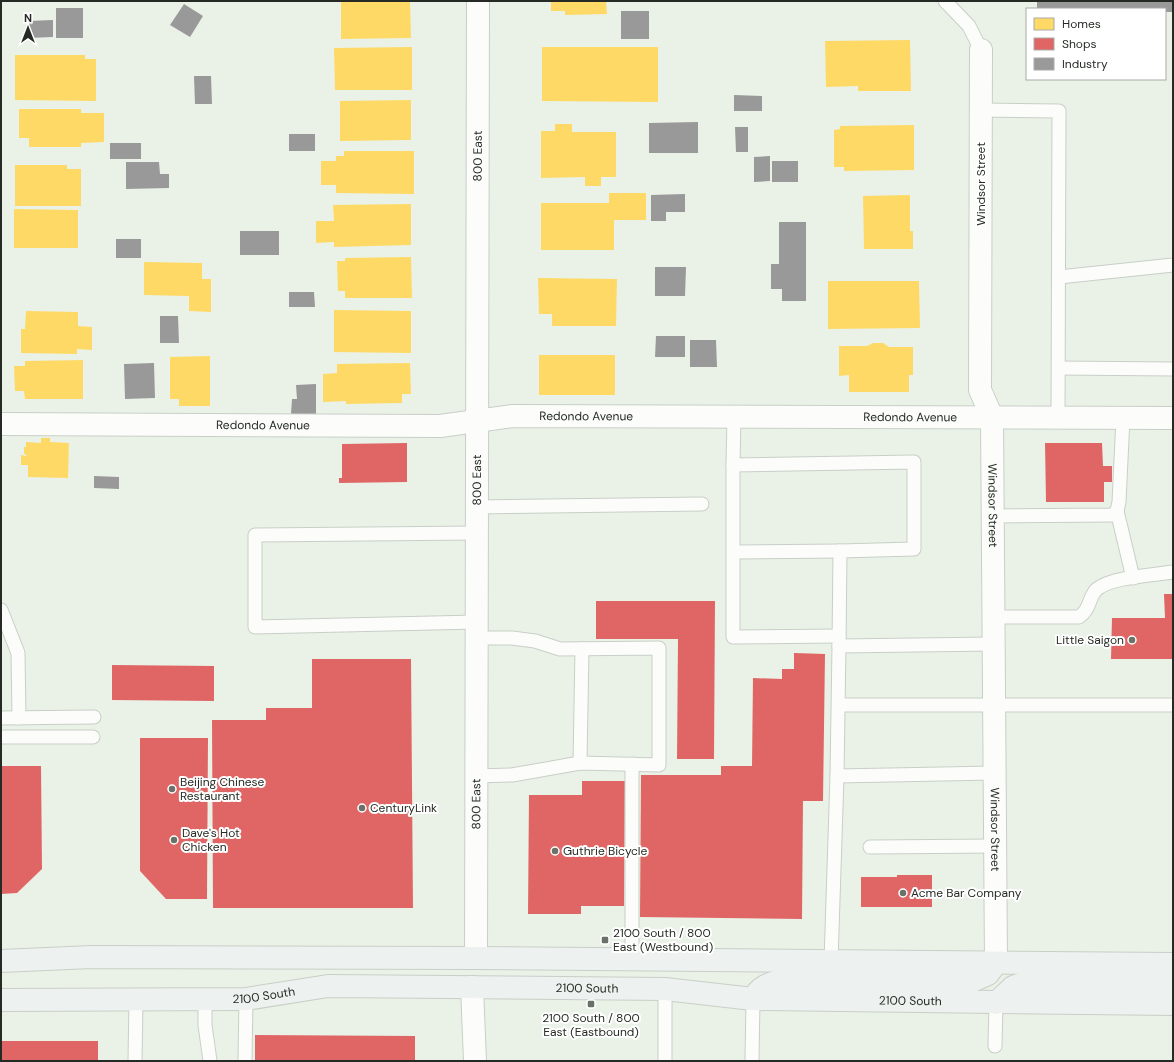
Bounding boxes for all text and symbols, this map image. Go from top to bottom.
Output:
north arrow [8,8,48,48]
legend [1026,8,1166,80]
text: N [24,11,32,25]
text: Homes [1062,16,1101,32]
text: Shops [1062,36,1097,52]
text: Industry [1062,56,1108,72]
street label: 800 East [470,130,486,181]
street label: Windsor Street [973,142,989,226]
street label: Redondo Avenue [539,408,633,424]
street label: Redondo Avenue [863,409,957,425]
street label: Redondo Avenue [216,417,310,433]
street label: 800 East [469,454,485,505]
street label: Windsor Street [984,463,1001,548]
place label: Little Saigon [1056,632,1124,648]
marker: Little Saigon [1127,635,1137,645]
place label: Beijing Chinese Restaurant [180,774,265,804]
street label: 800 East [468,778,484,829]
marker: Beijing Chinese Restaurant [167,784,177,794]
street label: Windsor Street [987,787,1003,872]
place label: CenturyLink [370,800,437,816]
marker: CenturyLink [357,803,367,813]
place label: Dave's Hot Chicken [182,825,240,855]
marker: Dave's Hot Chicken [169,835,179,845]
place label: Guthrie Bicycle [563,843,648,859]
marker: Guthrie Bicycle [550,846,560,856]
place label: Acme Bar Company [911,885,1022,901]
marker: Acme Bar Company [898,888,908,898]
place label: 2100 South / 800 East (Westbound) [613,925,713,955]
marker: 2100 South / 800 East (Westbound) [600,935,610,945]
street label: 2100 South [555,980,619,997]
street label: 2100 South [233,983,296,1007]
street label: 2100 South [879,992,942,1009]
marker: 2100 South / 800 East (Eastbound) [586,999,596,1009]
place label: 2100 South / 800 East (Eastbound) [542,1010,640,1040]

